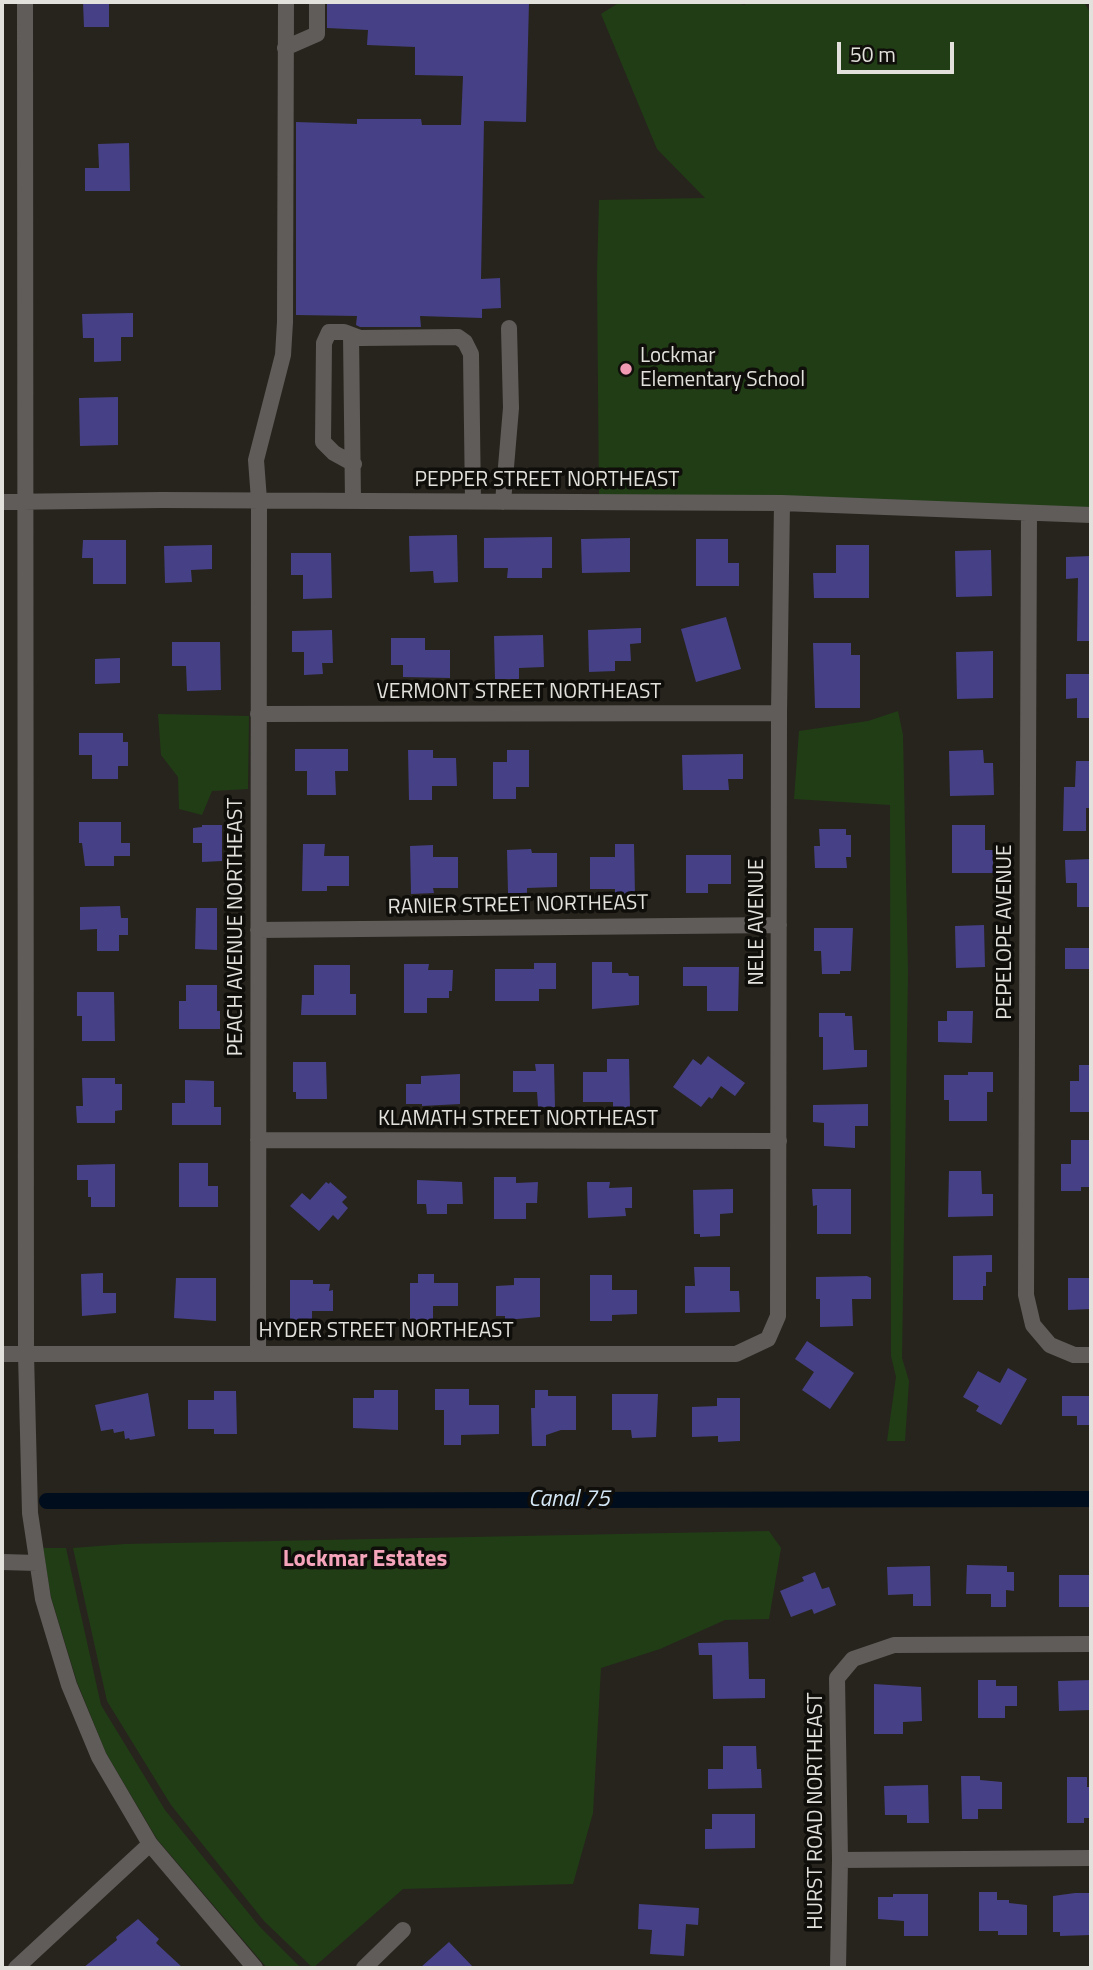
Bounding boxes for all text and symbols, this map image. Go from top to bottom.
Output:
scale bar [841,28,958,72]
text: 50 m [850,38,896,70]
place label: Lockmar Elementary School [640,344,805,394]
marker: Lockmar Elementary School [618,361,634,377]
street label: PEPPER STREET NORTHEAST [415,468,679,494]
street label: VERMONT STREET NORTHEAST [377,680,661,706]
street label: PEACH AVENUE NORTHEAST [224,798,250,1056]
street label: PEPELOPE AVENUE [993,844,1019,1020]
street label: NELE AVENUE [745,858,771,986]
street label: RANIER STREET NORTHEAST [388,891,648,921]
street label: KLAMATH STREET NORTHEAST [378,1107,658,1133]
street label: HYDER STREET NORTHEAST [259,1319,513,1345]
water label: Canal 75 [528,1486,610,1514]
district label: Lockmar Estates [283,1546,447,1574]
street label: HURST ROAD NORTHEAST [804,1692,830,1930]

